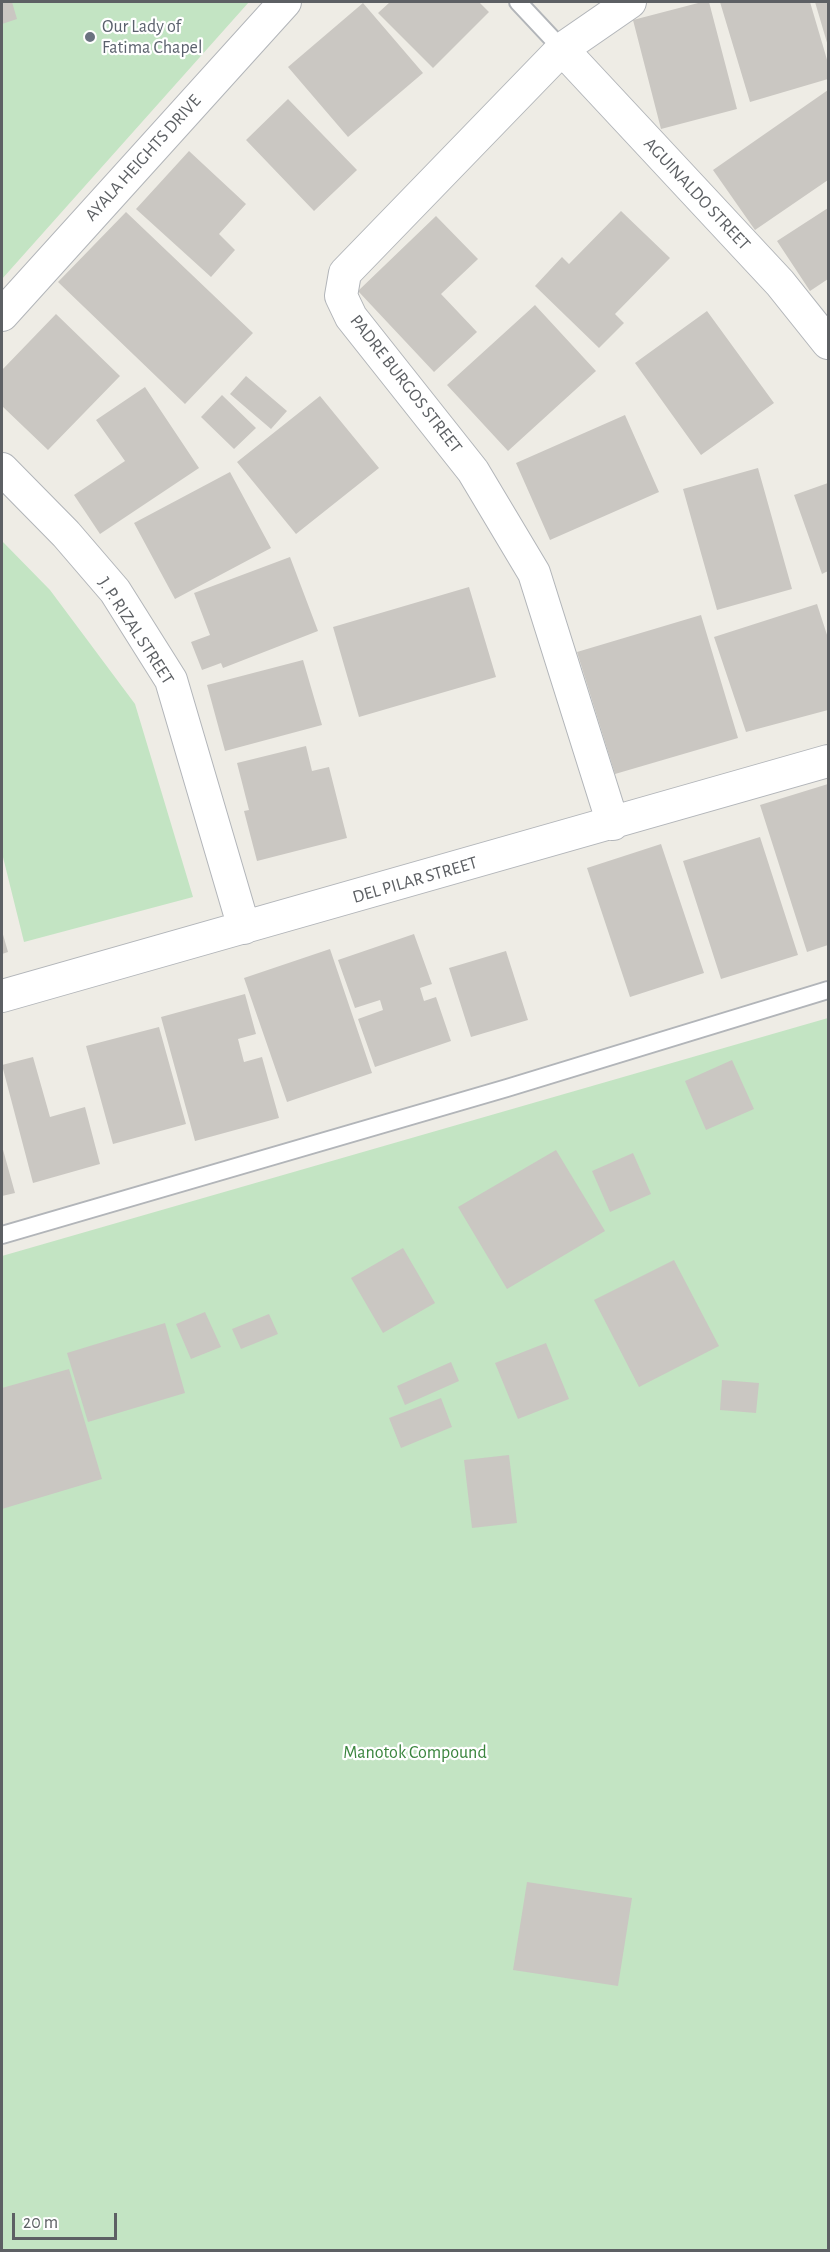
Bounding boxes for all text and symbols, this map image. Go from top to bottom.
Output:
place label: Our Lady of Fatima Chapel [102,16,202,58]
marker: Our Lady of Fatima Chapel [83,30,97,44]
street label: AYALA HEIGHTS DRIVE [81,90,205,226]
street label: AGUINALDO STREET [639,133,755,255]
street label: PADRE BURGOS STREET [345,310,467,458]
street label: J. P. RIZAL STREET [93,573,179,689]
street label: DEL PILAR STREET [350,852,480,908]
park label: Manotok Compound [343,1742,487,1764]
scale bar [15,2201,120,2239]
text: 20 m [23,2214,58,2232]

